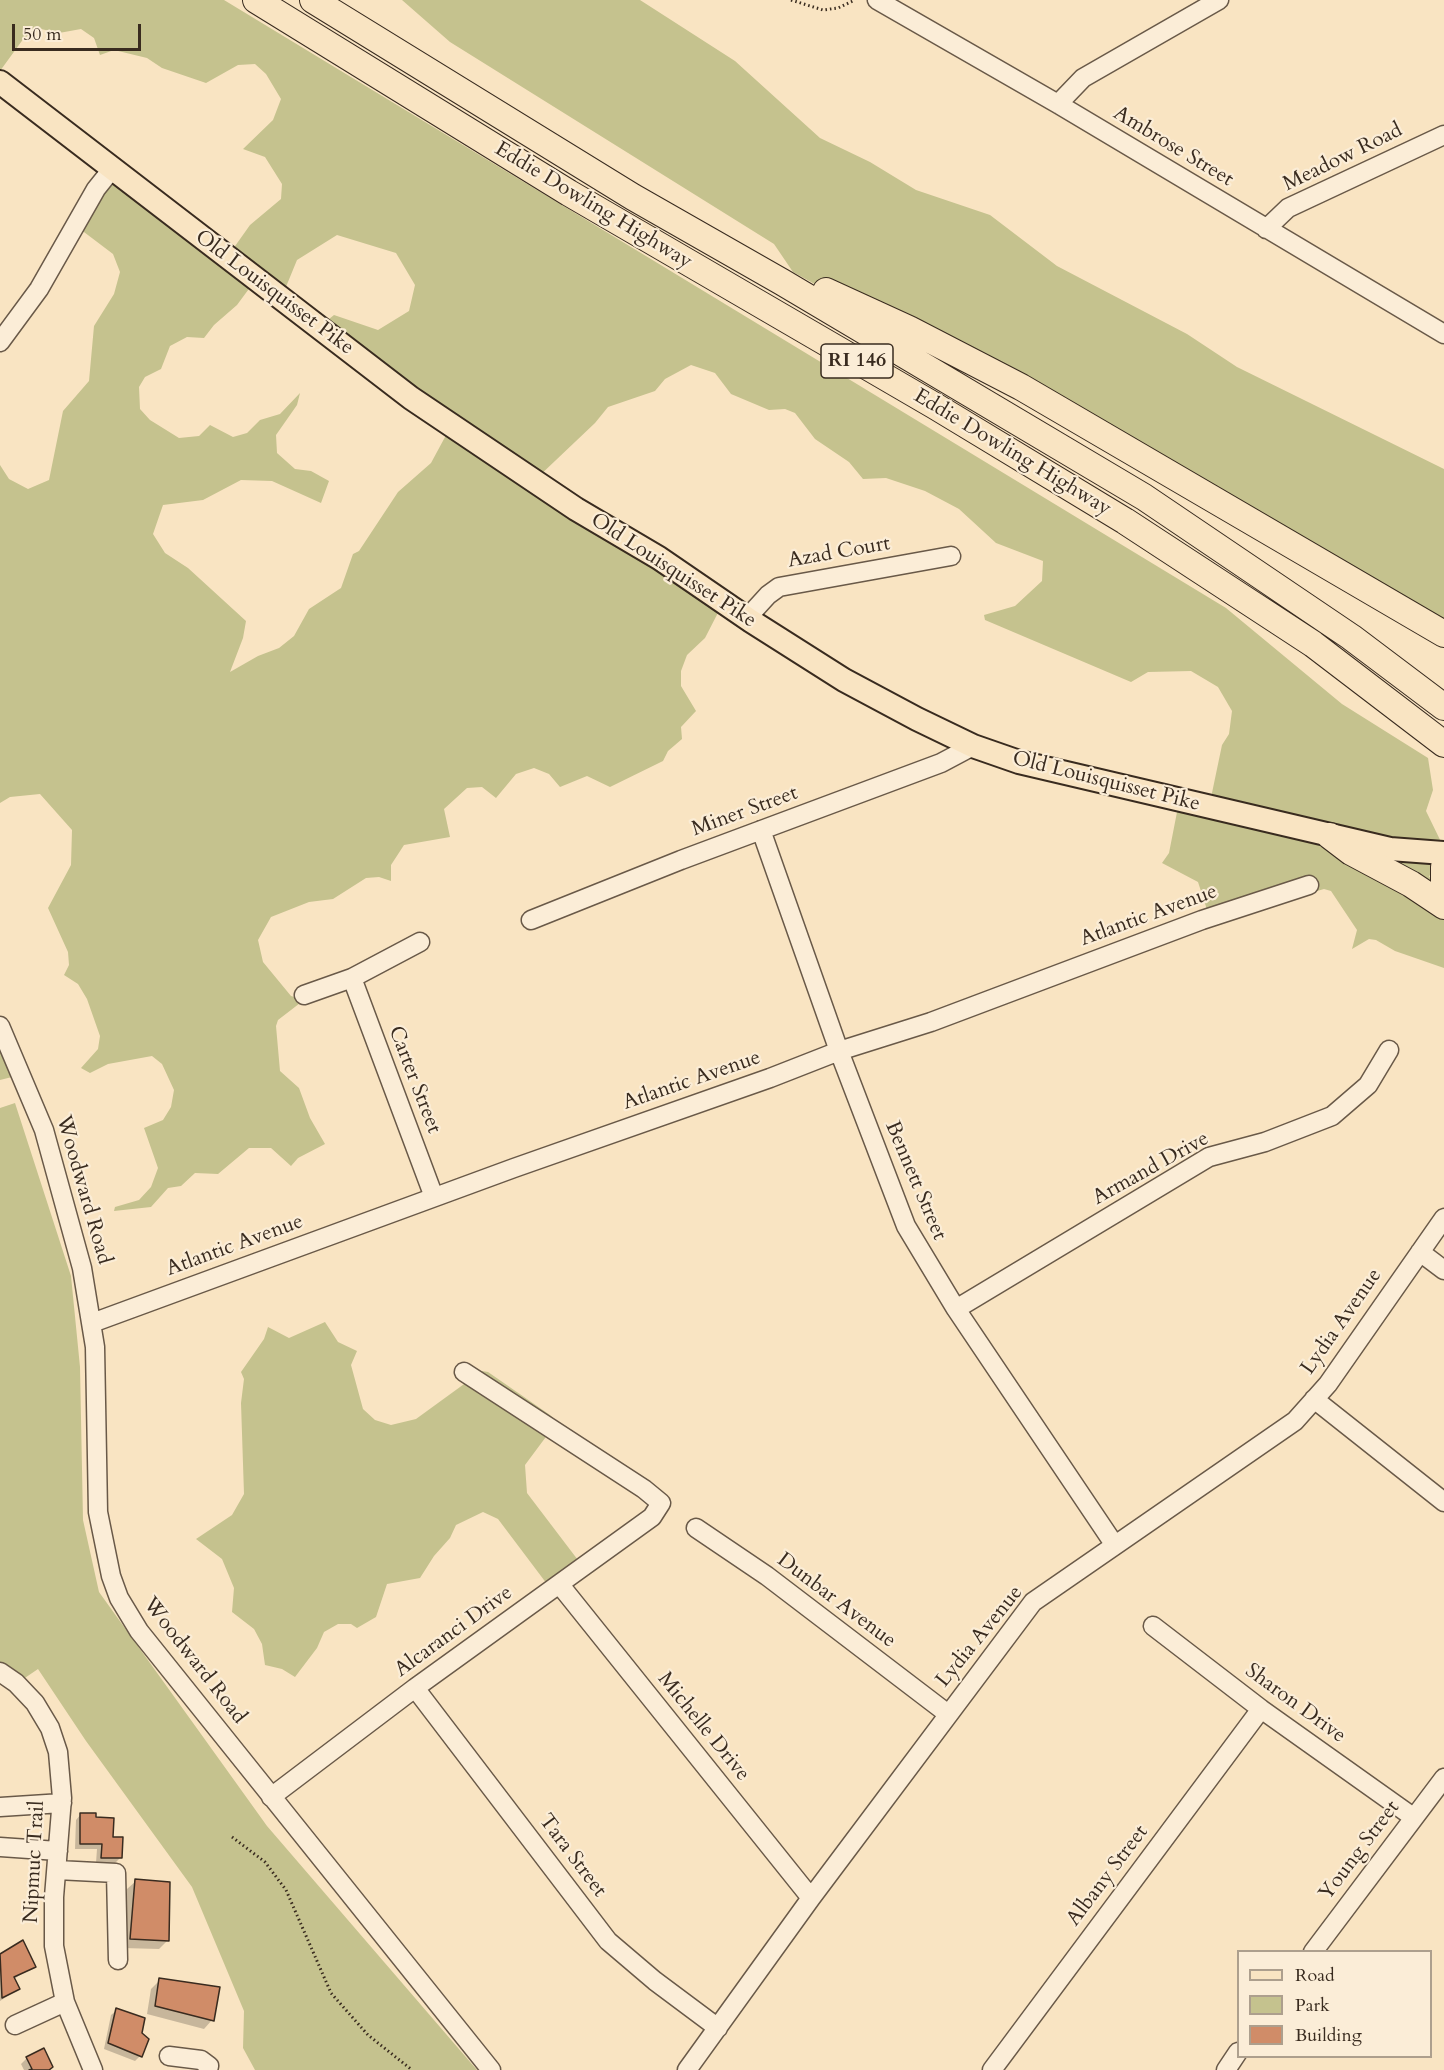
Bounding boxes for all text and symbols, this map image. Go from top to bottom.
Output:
scale bar [15,12,144,50]
text: 50 m [23,22,62,47]
street label: Ambrose Street [1108,101,1238,193]
street label: Meadow Road [1279,118,1407,198]
street label: Eddie Dowling Highway [490,137,696,275]
street label: Old Louisquisset Pike [190,225,358,361]
road number: RI 146 [821,344,893,378]
street label: Eddie Dowling Highway [909,384,1115,522]
street label: Old Louisquisset Pike [585,508,761,634]
street label: Azad Court [786,532,892,574]
street label: Old Louisquisset Pike [1010,746,1202,818]
street label: Miner Street [689,781,801,843]
street label: Atlantic Avenue [1077,880,1221,952]
street label: Carter Street [382,1023,446,1137]
street label: Atlantic Avenue [620,1046,764,1116]
street label: Woodward Road [50,1113,116,1267]
street label: Bennett Street [879,1118,951,1244]
street label: Armand Drive [1088,1127,1214,1211]
street label: Atlantic Avenue [163,1210,307,1282]
street label: Lydia Avenue [1296,1264,1388,1380]
street label: Dunbar Avenue [772,1548,900,1654]
street label: Alcaranci Drive [390,1581,518,1683]
street label: Lydia Avenue [931,1581,1029,1693]
street label: Woodward Road [137,1593,251,1729]
street label: Sharon Drive [1240,1659,1350,1749]
street label: Michelle Drive [651,1667,755,1787]
street label: Young Street [1314,1796,1406,1906]
street label: Nipmuc Trail [19,1800,51,1924]
street label: Tara Street [533,1810,611,1902]
street label: Albany Street [1062,1821,1154,1931]
legend [1237,1950,1432,2058]
text: Road [1295,1963,1335,1988]
text: Park [1295,1993,1330,2018]
text: Building [1295,2023,1362,2048]

